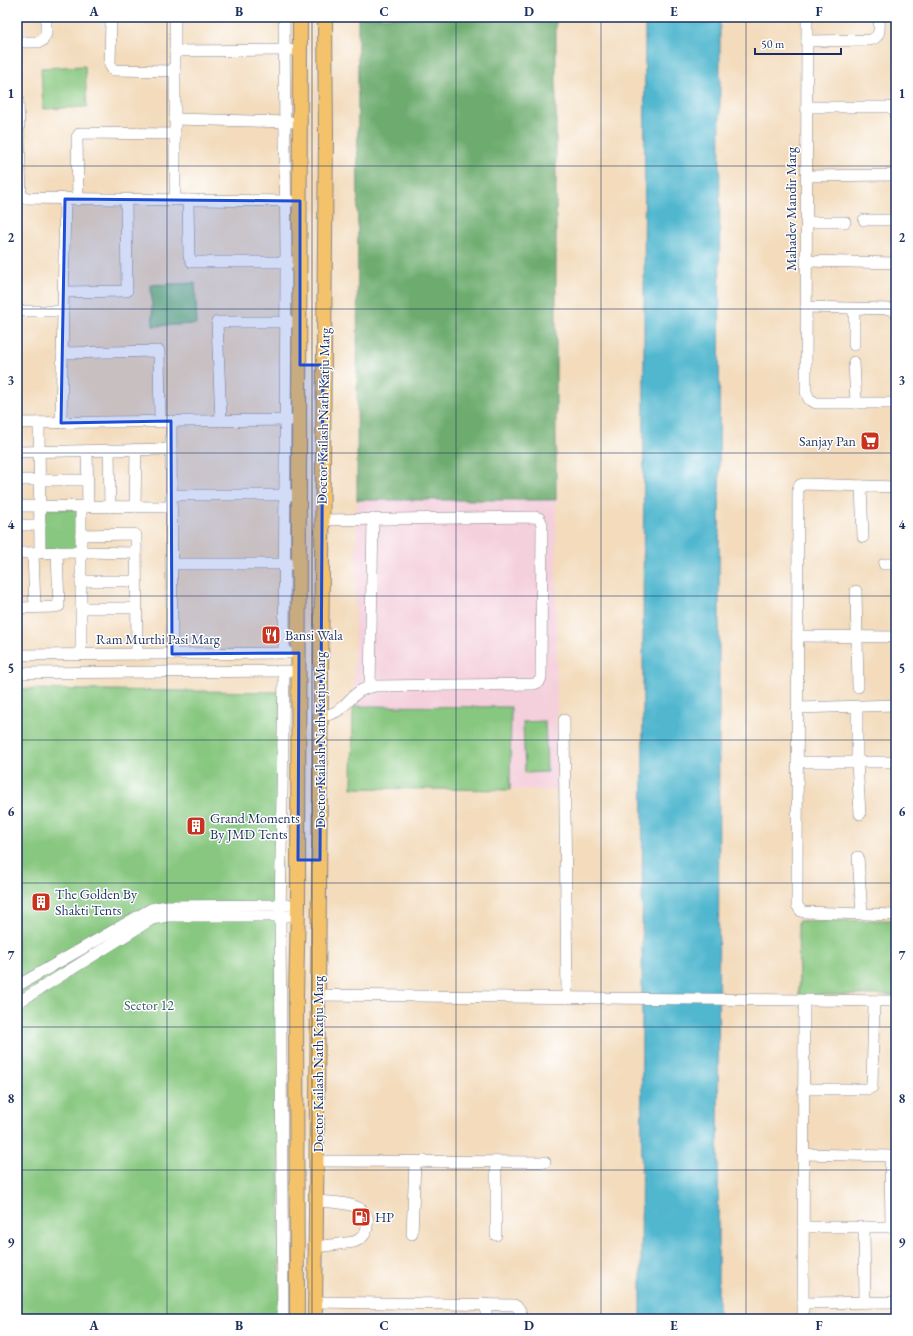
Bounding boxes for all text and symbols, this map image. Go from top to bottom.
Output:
text: A [88,3,99,20]
text: B [235,3,243,20]
text: C [379,3,389,20]
text: D [524,3,534,20]
text: E [670,3,678,20]
text: F [815,3,823,20]
scale bar [755,30,841,56]
text: 50 m [761,36,785,52]
text: 1 [8,85,15,102]
text: 1 [899,85,906,102]
street label: Mahadev Mandir Marg [782,146,800,271]
text: 2 [8,229,15,246]
text: 2 [899,229,906,246]
street label: Doctor Kailash Nath Katju Marg [312,327,334,504]
text: 3 [8,372,15,389]
text: 3 [899,372,906,389]
supermarket icon: Sanjay Pan [859,430,881,452]
place label: Sanjay Pan [799,432,857,450]
text: 4 [8,516,15,533]
text: 4 [899,516,906,533]
restaurant icon: Bansi Wala [260,624,282,646]
place label: Bansi Wala [285,626,343,644]
street label: Ram Murthi Pasi Marg [96,630,221,648]
street label: Doctor Kailash Nath Katju Marg [311,651,329,828]
text: 5 [8,660,14,677]
text: 5 [899,660,905,677]
text: 6 [8,803,15,820]
text: 6 [899,803,906,820]
place label: Grand Moments By JMD Tents [210,809,300,843]
building icon: Grand Moments By JMD Tents [185,815,207,837]
place label: The Golden By Shakti Tents [55,885,138,919]
building icon: The Golden By Shakti Tents [30,891,52,913]
text: 7 [8,947,15,964]
text: 7 [899,947,906,964]
street label: Doctor Kailash Nath Katju Marg [309,975,327,1152]
park label: Sector 12 [124,996,174,1014]
text: 8 [8,1090,15,1107]
text: 8 [899,1090,906,1107]
fuel station icon: HP [350,1206,372,1228]
place label: HP [375,1208,394,1226]
text: 9 [8,1234,15,1251]
text: 9 [899,1234,906,1251]
text: A [88,1317,99,1334]
text: B [235,1317,243,1334]
text: C [379,1317,389,1334]
text: D [524,1317,534,1334]
text: E [670,1317,678,1334]
text: F [815,1317,823,1334]

